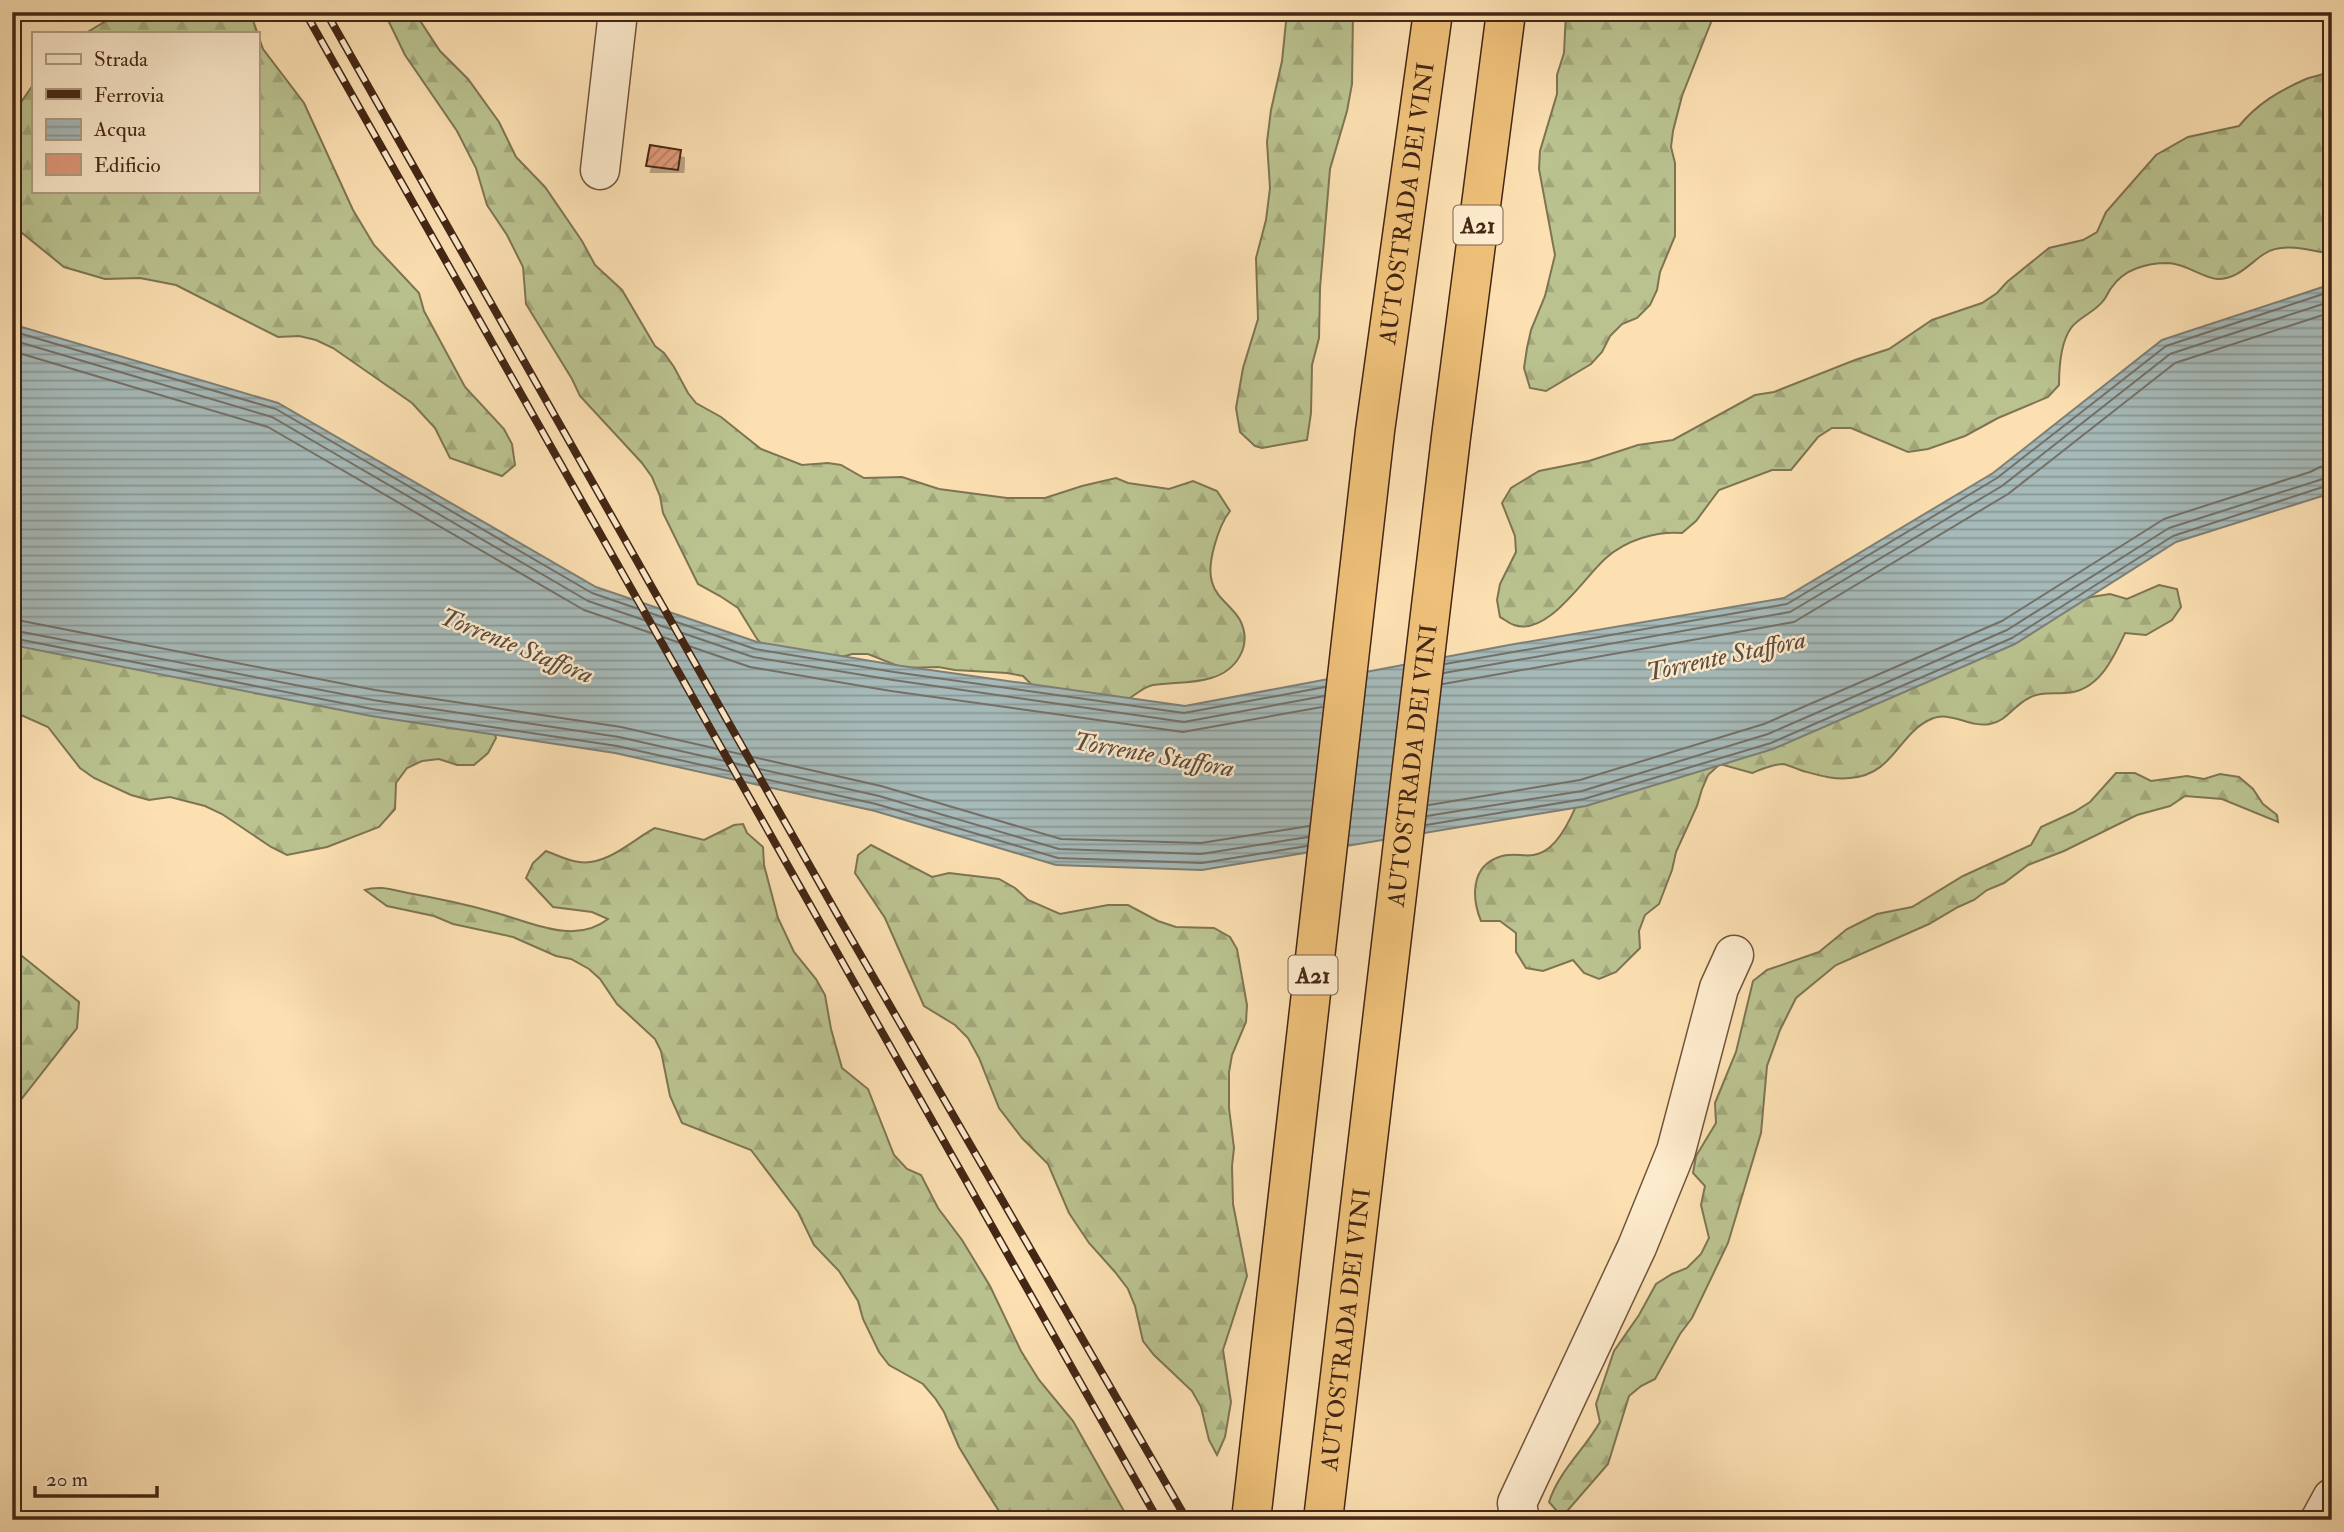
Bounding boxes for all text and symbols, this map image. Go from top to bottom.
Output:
legend [32,32,259,192]
text: Strada [94,46,148,73]
street label: AUTOSTRADA DEI VINI [1372,60,1442,347]
text: Ferrovia [94,82,165,109]
text: Acqua [93,116,147,143]
text: Edificio [94,152,161,179]
road number: A21 [1454,206,1502,244]
water label: Torrente Staffora [435,601,598,691]
street label: AUTOSTRADA DEI VINI [1381,622,1445,909]
water label: Torrente Staffora [1643,623,1809,689]
water label: Torrente Staffora [1071,725,1237,785]
road number: A21 [1288,956,1338,994]
street label: AUTOSTRADA DEI VINI [1314,1186,1378,1473]
scale bar [35,1455,158,1499]
text: 20 m [46,1466,88,1493]

